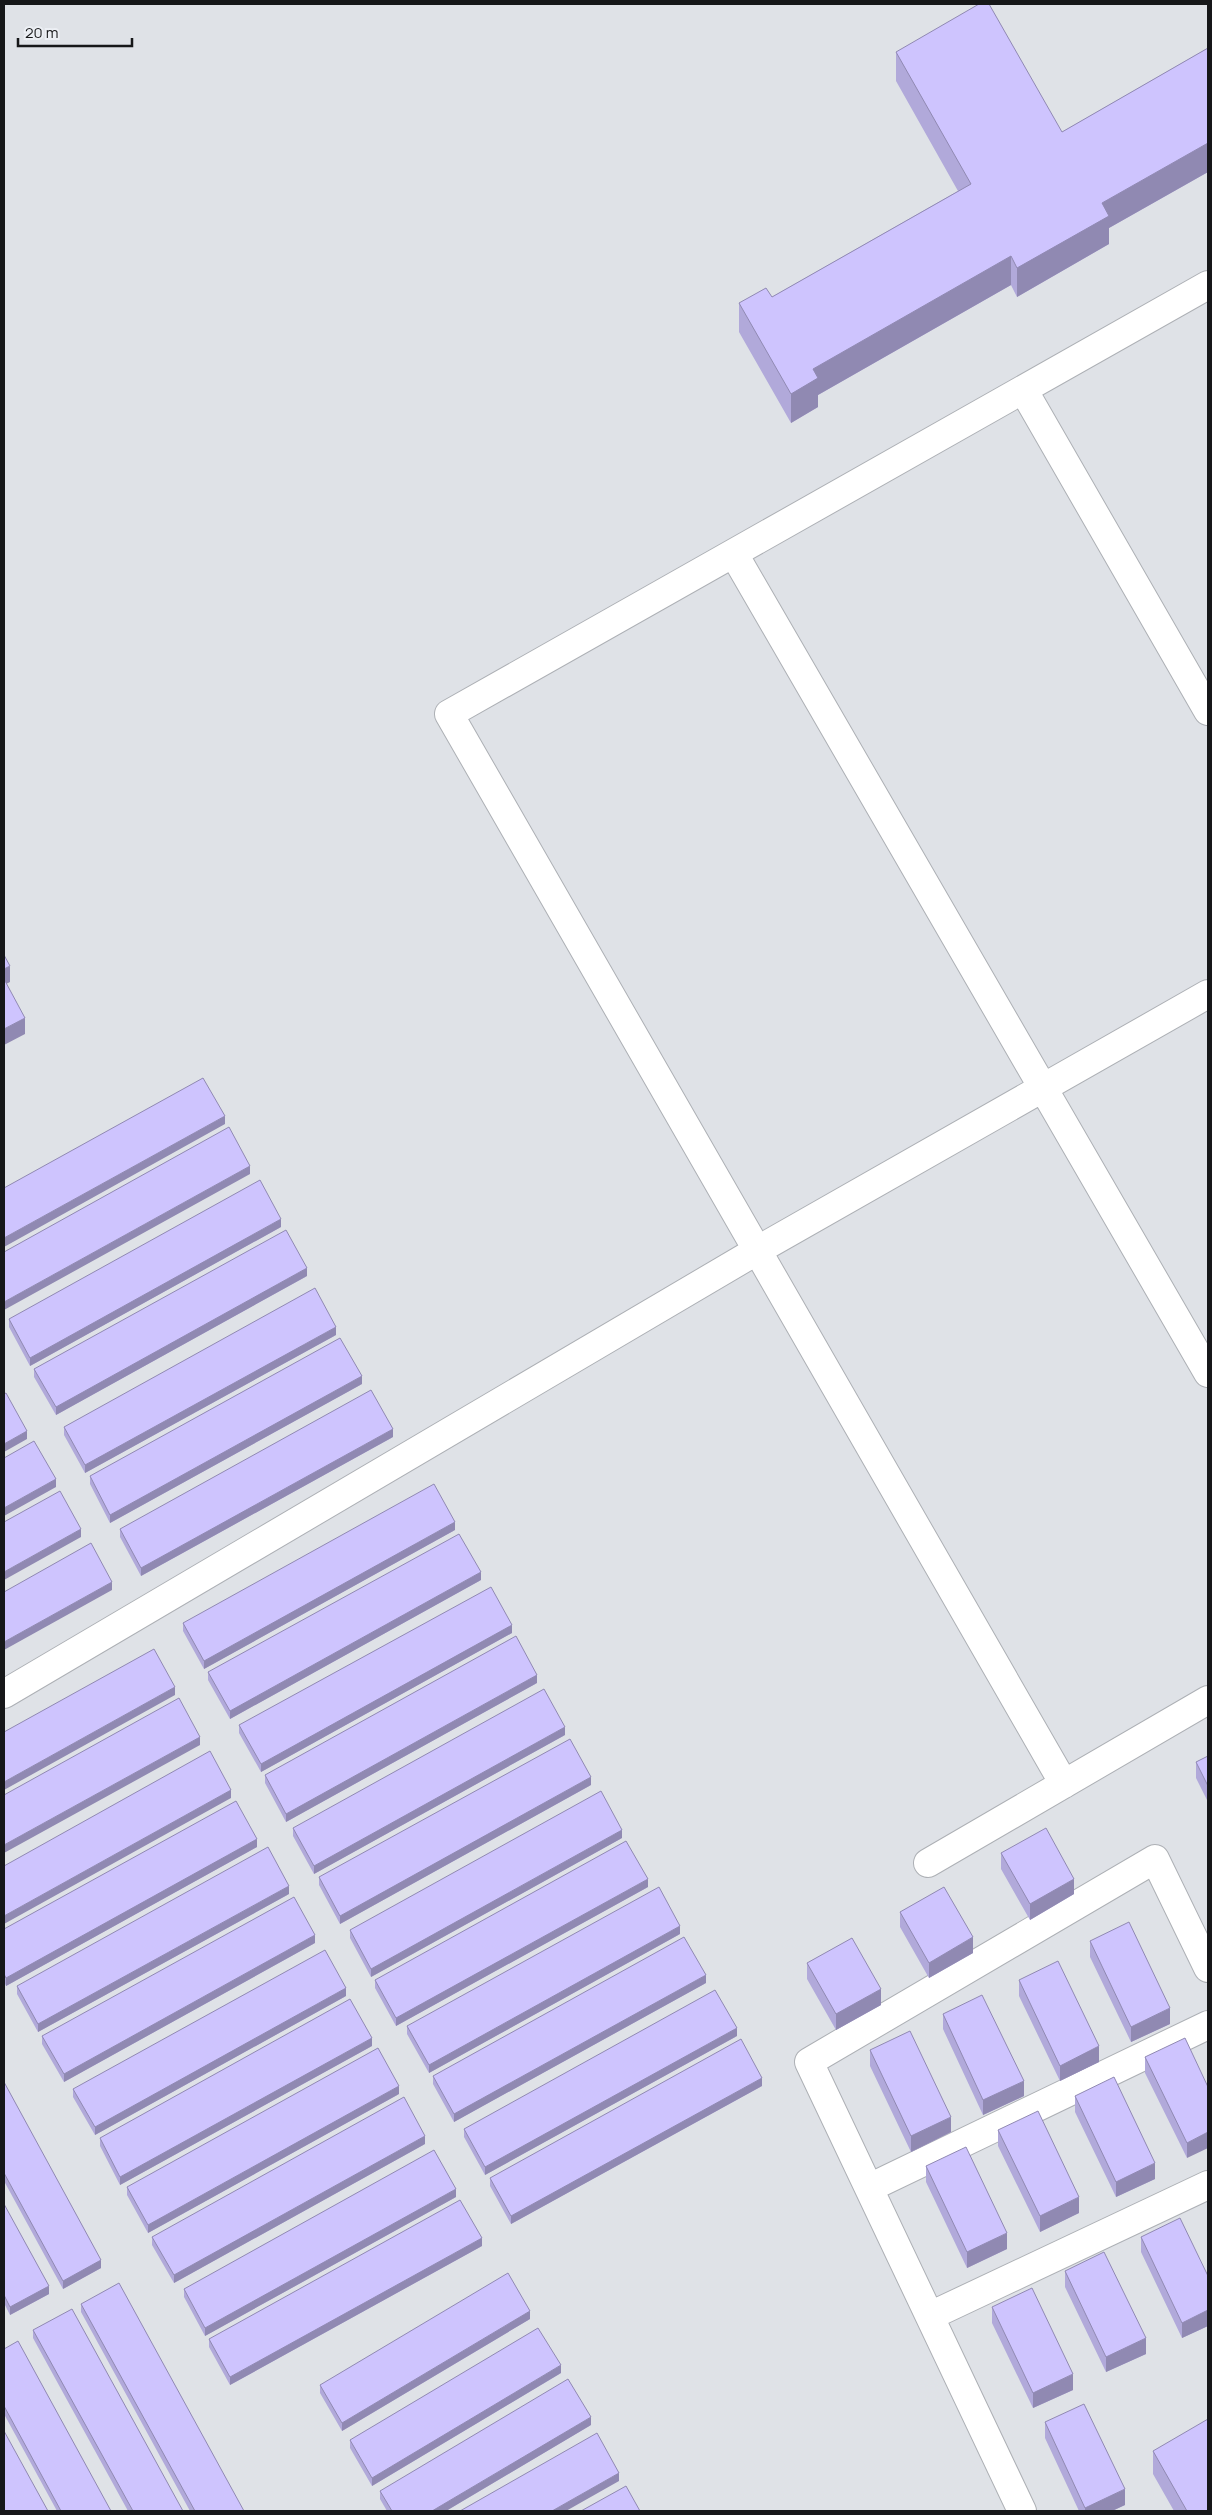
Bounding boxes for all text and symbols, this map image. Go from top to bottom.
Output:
scale bar [18,15,131,47]
text: 20 m [25,22,58,43]

